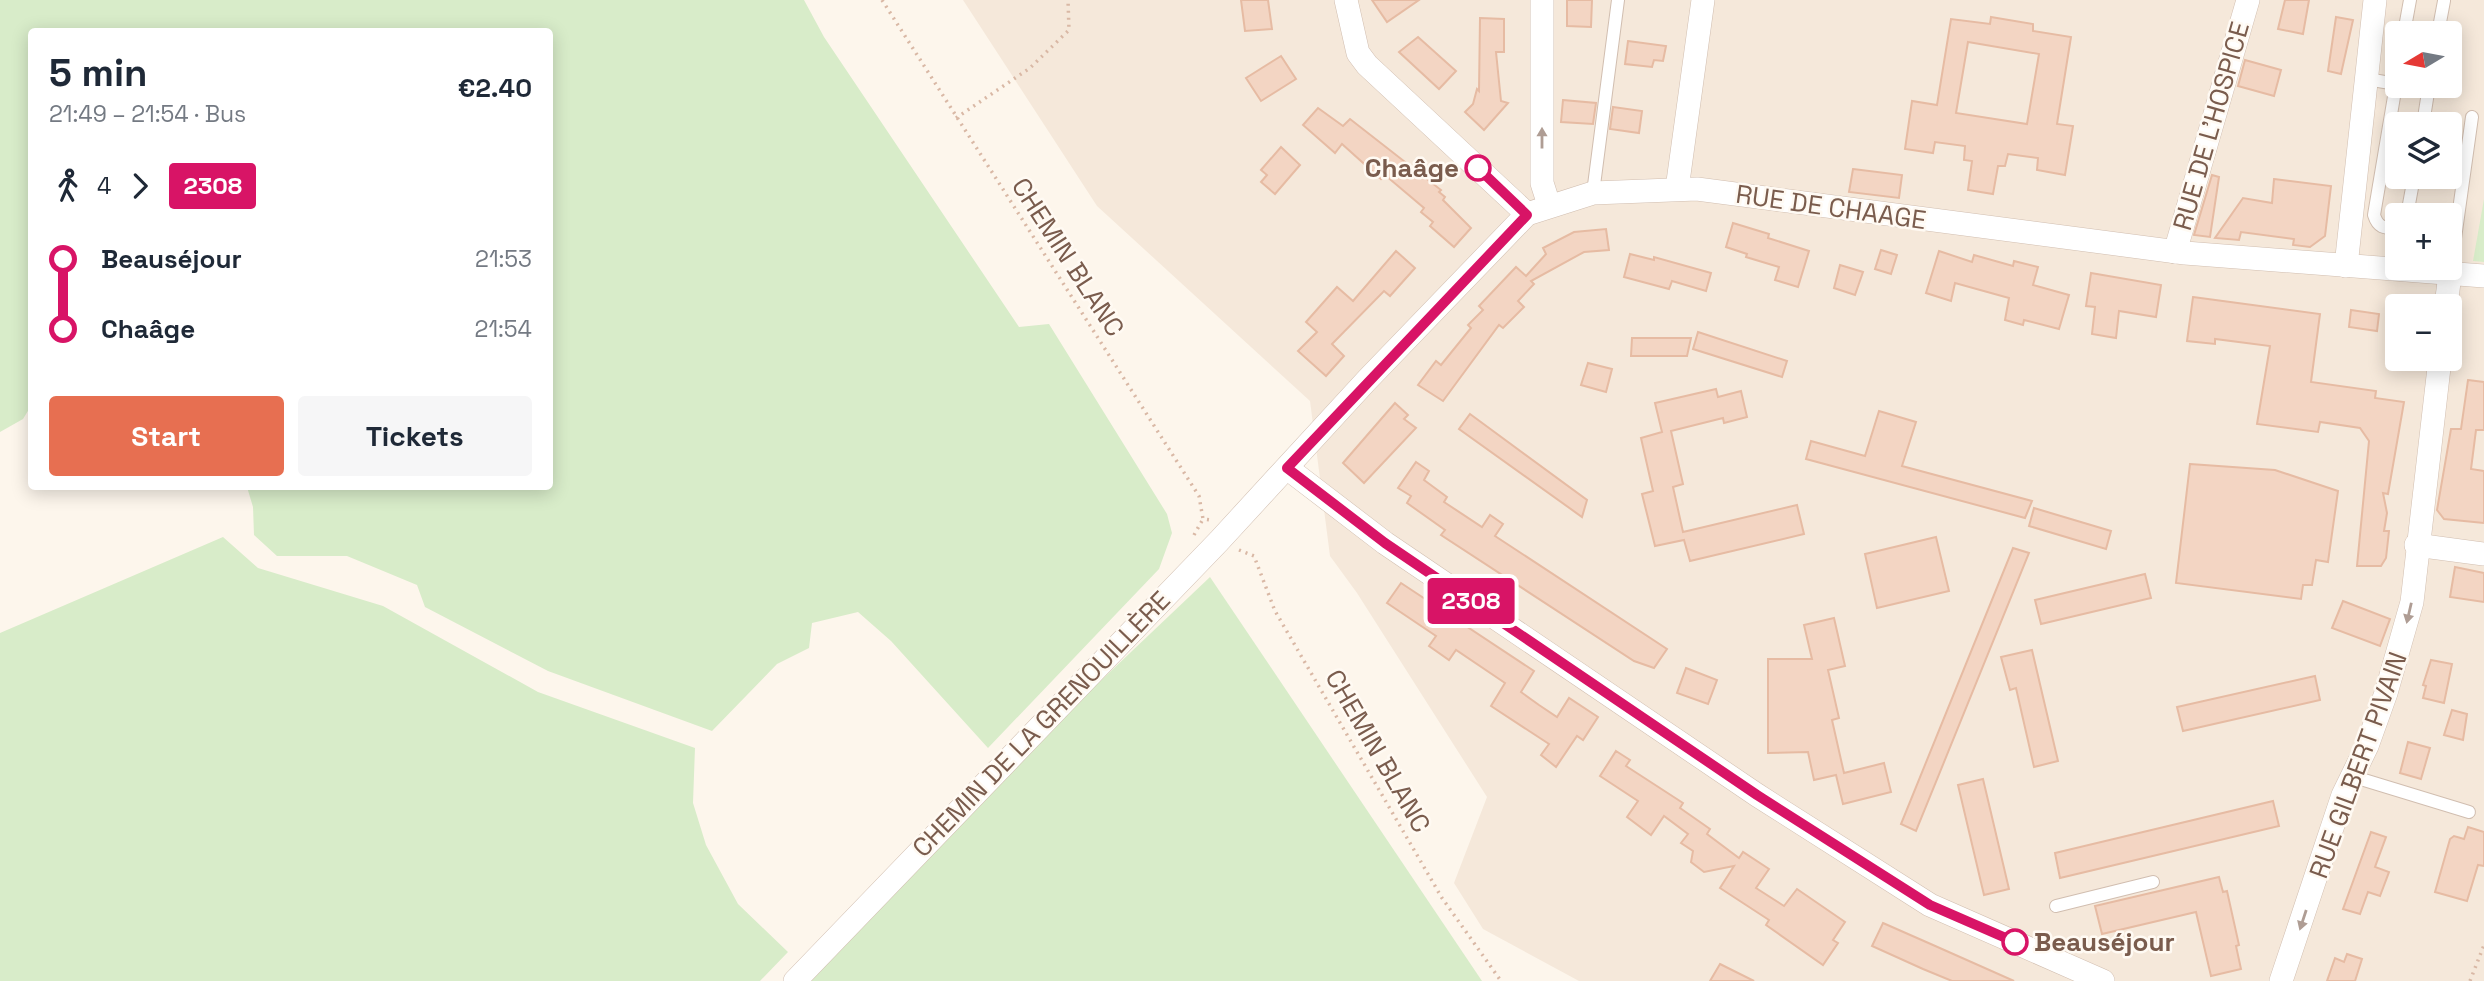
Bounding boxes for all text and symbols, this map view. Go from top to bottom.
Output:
street label: RUE DE L'HOSPICE [2165,18,2257,234]
north arrow [2385,21,2462,98]
map controls [2385,21,2462,371]
text: 5 min [49,49,147,97]
text: €2.40 [458,71,532,105]
text: 21:49 – 21:54 · Bus [49,99,246,129]
button: layers [2385,112,2462,189]
one-way arrow [1536,127,1548,149]
place label: Chaâge [1365,151,1459,185]
marker: Chaâge [1465,155,1491,181]
icon: walk [49,167,87,205]
icon: forward [121,167,159,205]
text: 2308 [183,170,242,201]
text: 4 [97,171,111,201]
street label: CHEMIN BLANC [1004,171,1132,343]
street label: RUE DE CHAAGE [1734,177,1928,237]
button: + [2385,203,2462,280]
text: Beauséjour [101,242,242,276]
text: 21:53 [475,244,532,274]
button: − [2385,294,2462,371]
text: Chaâge [101,312,195,346]
text: 21:54 [475,314,532,344]
button: Start [49,396,284,476]
button: Tickets [298,396,532,476]
line badge: 2308 [1422,578,1520,624]
street label: CHEMIN DE LA GRENOUILLÈRE [905,584,1177,864]
text: 2308 [1442,585,1500,616]
one-way arrow [2404,602,2415,624]
street label: RUE GILBERT PIVAIN [2301,647,2415,883]
street label: CHEMIN BLANC [1318,663,1438,839]
one-way arrow [2298,909,2308,930]
place label: Beauséjour [2034,925,2175,959]
marker: Beauséjour [2002,929,2028,955]

